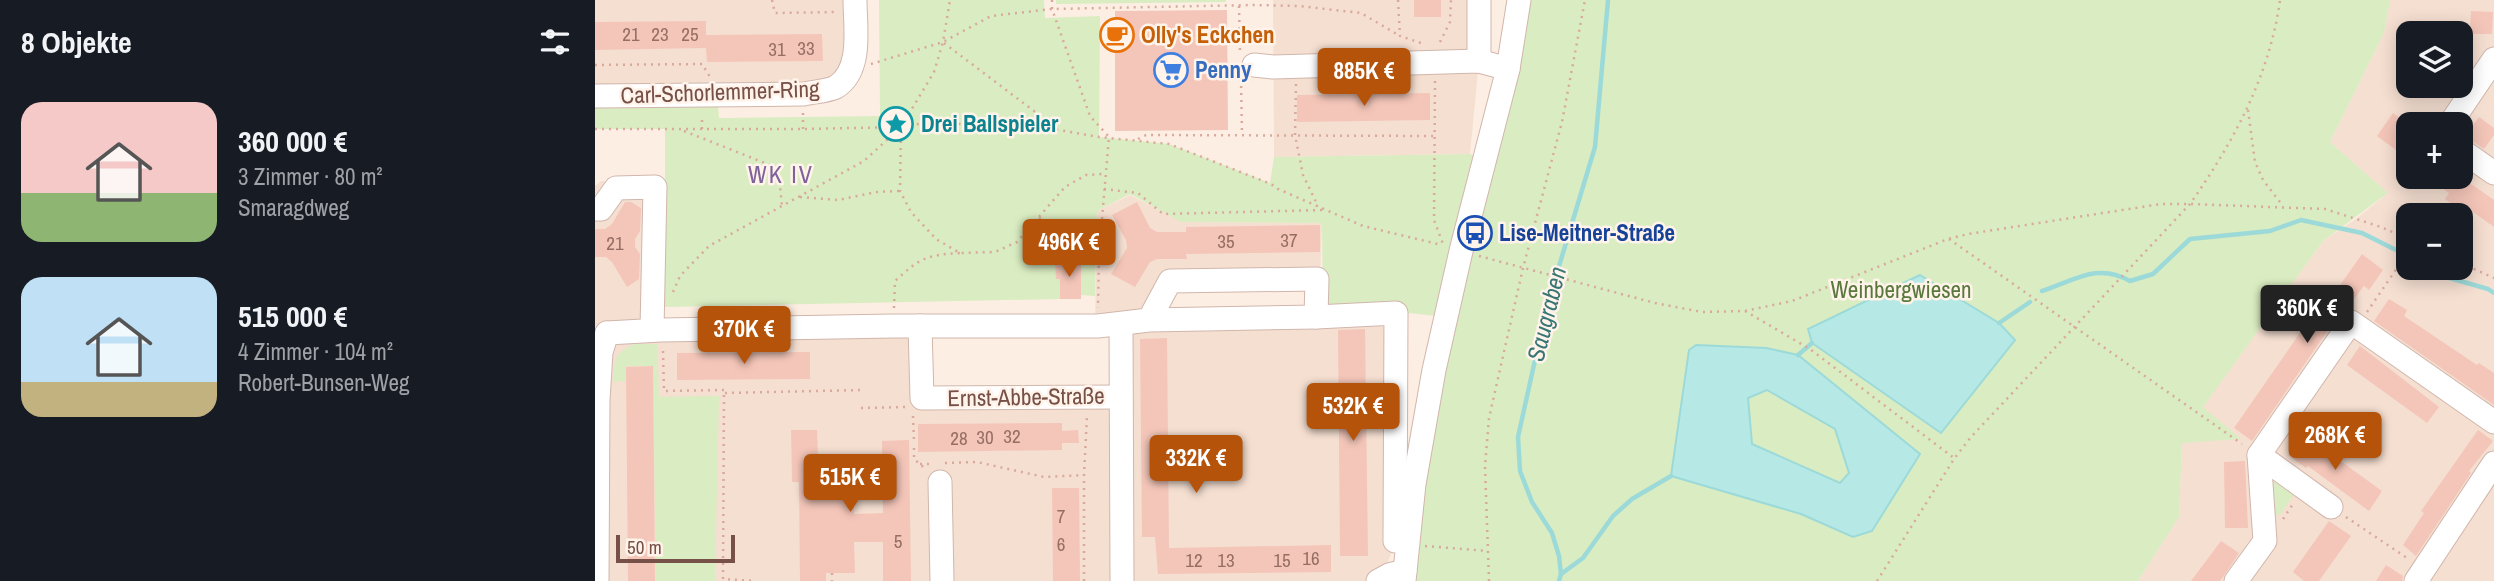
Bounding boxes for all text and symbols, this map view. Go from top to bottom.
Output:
cafe icon: Olly's Eckchen [1098,16,1136,54]
place label: Olly's Eckchen [1141,19,1274,50]
house number: 21 [622,21,640,47]
house number: 23 [651,21,669,47]
house number: 25 [681,21,699,47]
map controls [2396,21,2473,280]
button: layers [2396,21,2473,98]
text: 8 Objekte [21,22,132,62]
icon: filters [536,23,574,61]
house number: 33 [797,35,815,61]
house number: 31 [768,36,786,62]
pin: 885K € [1307,48,1421,108]
supermarket icon: Penny [1152,51,1190,89]
place label: Penny [1195,54,1252,85]
text: 885K € [1334,55,1394,86]
street label: Carl-Schorlemmer-Ring [620,73,821,110]
place icon: Drei Ballspieler [877,105,915,143]
place label: Drei Ballspieler [921,108,1059,139]
button: + [2396,112,2473,189]
text: 360 000 € [238,121,347,161]
icon: home [77,130,161,214]
district label: WK IV [748,158,814,190]
text: 3 Zimmer · 80 m² [238,161,383,192]
text: Smaragdweg [238,192,349,223]
button: − [2396,203,2473,280]
bus stop icon: Lise-Meitner-Straße [1456,214,1494,252]
place label: Lise-Meitner-Straße [1499,217,1675,248]
pin: 496K € [1012,219,1126,279]
text: 496K € [1039,226,1099,257]
house number: 37 [1280,227,1298,253]
house number: 35 [1217,228,1235,254]
house number: 21 [606,230,624,256]
water label: Saugraben [1519,263,1573,364]
park label: Weinbergwiesen [1830,274,1972,305]
pin: 360K € [2250,286,2364,345]
text: 360K € [2277,292,2337,323]
text: 515 000 € [238,296,347,336]
icon: home [77,305,161,389]
pin: 370K € [687,306,801,366]
text: 370K € [714,313,774,344]
text: 4 Zimmer · 104 m² [238,336,393,367]
text: Robert-Bunsen-Weg [238,367,410,398]
street label: Ernst-Abbe-Straße [947,380,1105,413]
pin: 532K € [1296,384,1410,443]
text: 532K € [1323,390,1383,421]
pin: 268K € [2278,412,2392,472]
text: 268K € [2305,419,2365,450]
house number: 32 [1003,423,1021,449]
house number: 30 [976,424,994,450]
house number: 28 [950,425,968,451]
pin: 332K € [1139,435,1253,495]
text: 332K € [1166,442,1226,473]
pin: 515K € [793,454,907,514]
text: 515K € [820,461,880,492]
house number: 7 [1057,503,1066,529]
house number: 5 [894,528,903,554]
house number: 6 [1057,531,1065,557]
scale bar [616,532,735,564]
text: 50 m [627,534,662,560]
house number: 16 [1302,545,1320,571]
house number: 12 [1185,547,1203,573]
house number: 13 [1217,547,1235,573]
house number: 15 [1273,547,1291,573]

